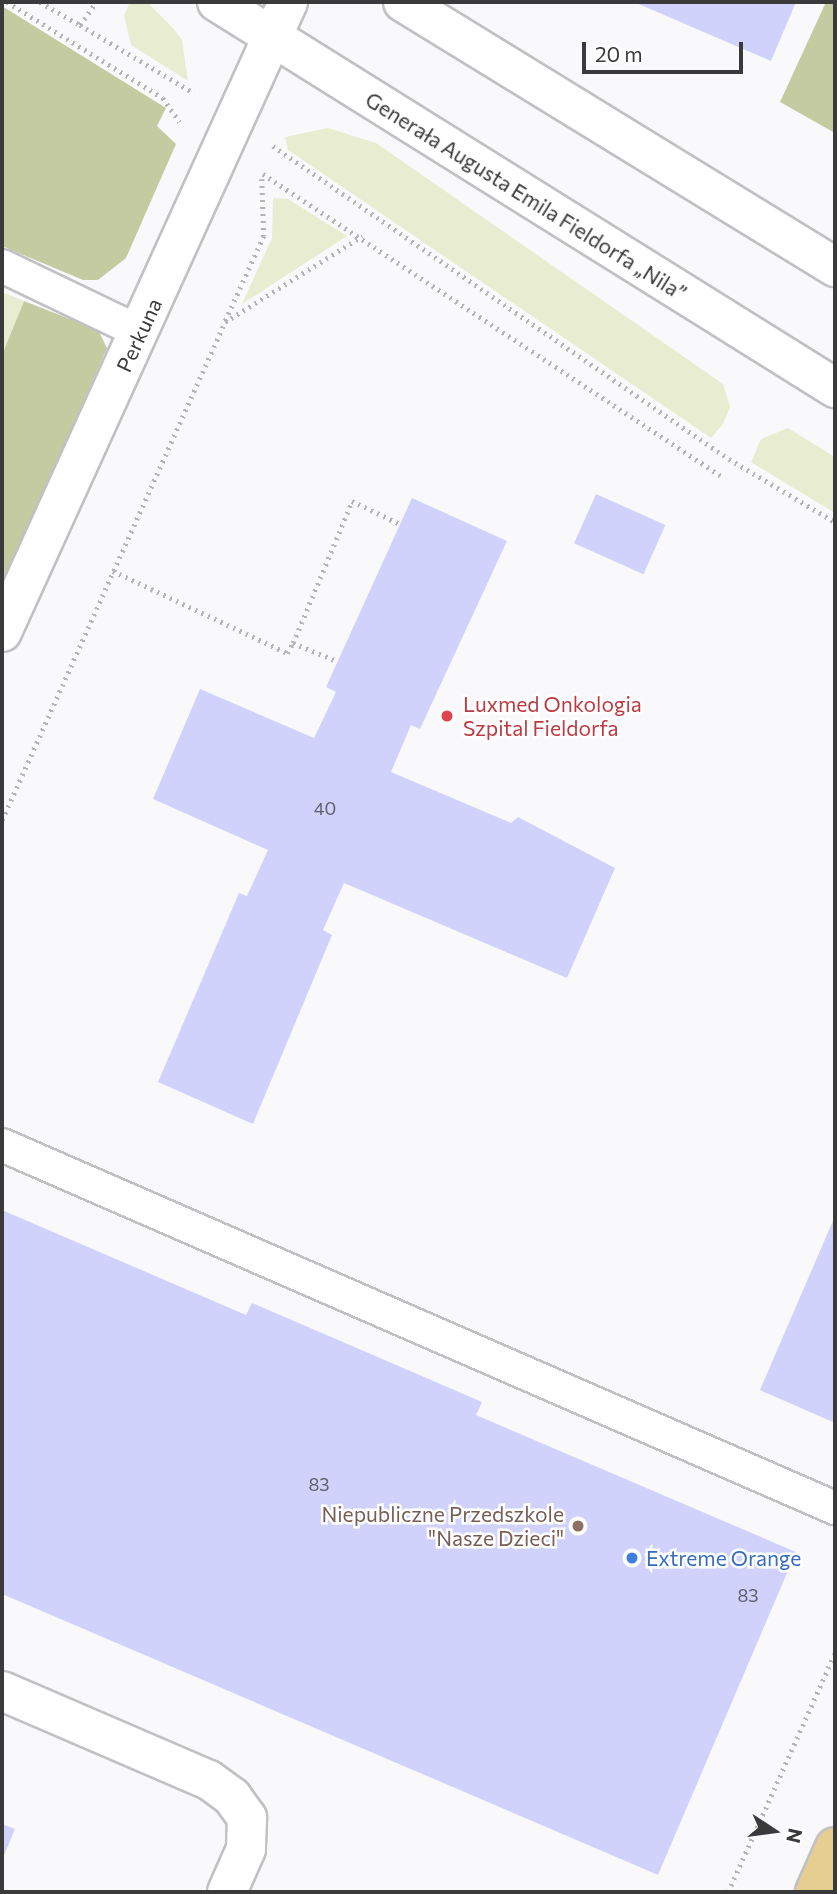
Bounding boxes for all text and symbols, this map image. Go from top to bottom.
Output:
scale bar [585,28,746,72]
text: 20 m [595,41,643,66]
street label: Generała Augusta Emila Fieldorfa „Nila” [361,86,691,306]
street label: Perkuna [111,294,167,376]
place label: Luxmed Onkologia Szpital Fieldorfa [463,691,642,741]
marker: Luxmed Onkologia Szpital Fieldorfa [437,706,457,726]
house number: 40 [314,797,336,819]
house number: 83 [308,1473,330,1495]
place label: Niepubliczne Przedszkole "Nasze Dzieci" [321,1501,564,1551]
marker: Niepubliczne Przedszkole "Nasze Dzieci" [570,1518,586,1534]
place label: Extreme Orange [646,1545,801,1571]
marker: Extreme Orange [624,1550,640,1566]
house number: 83 [737,1584,759,1606]
north arrow [739,1796,809,1866]
text: N [782,1826,808,1845]

